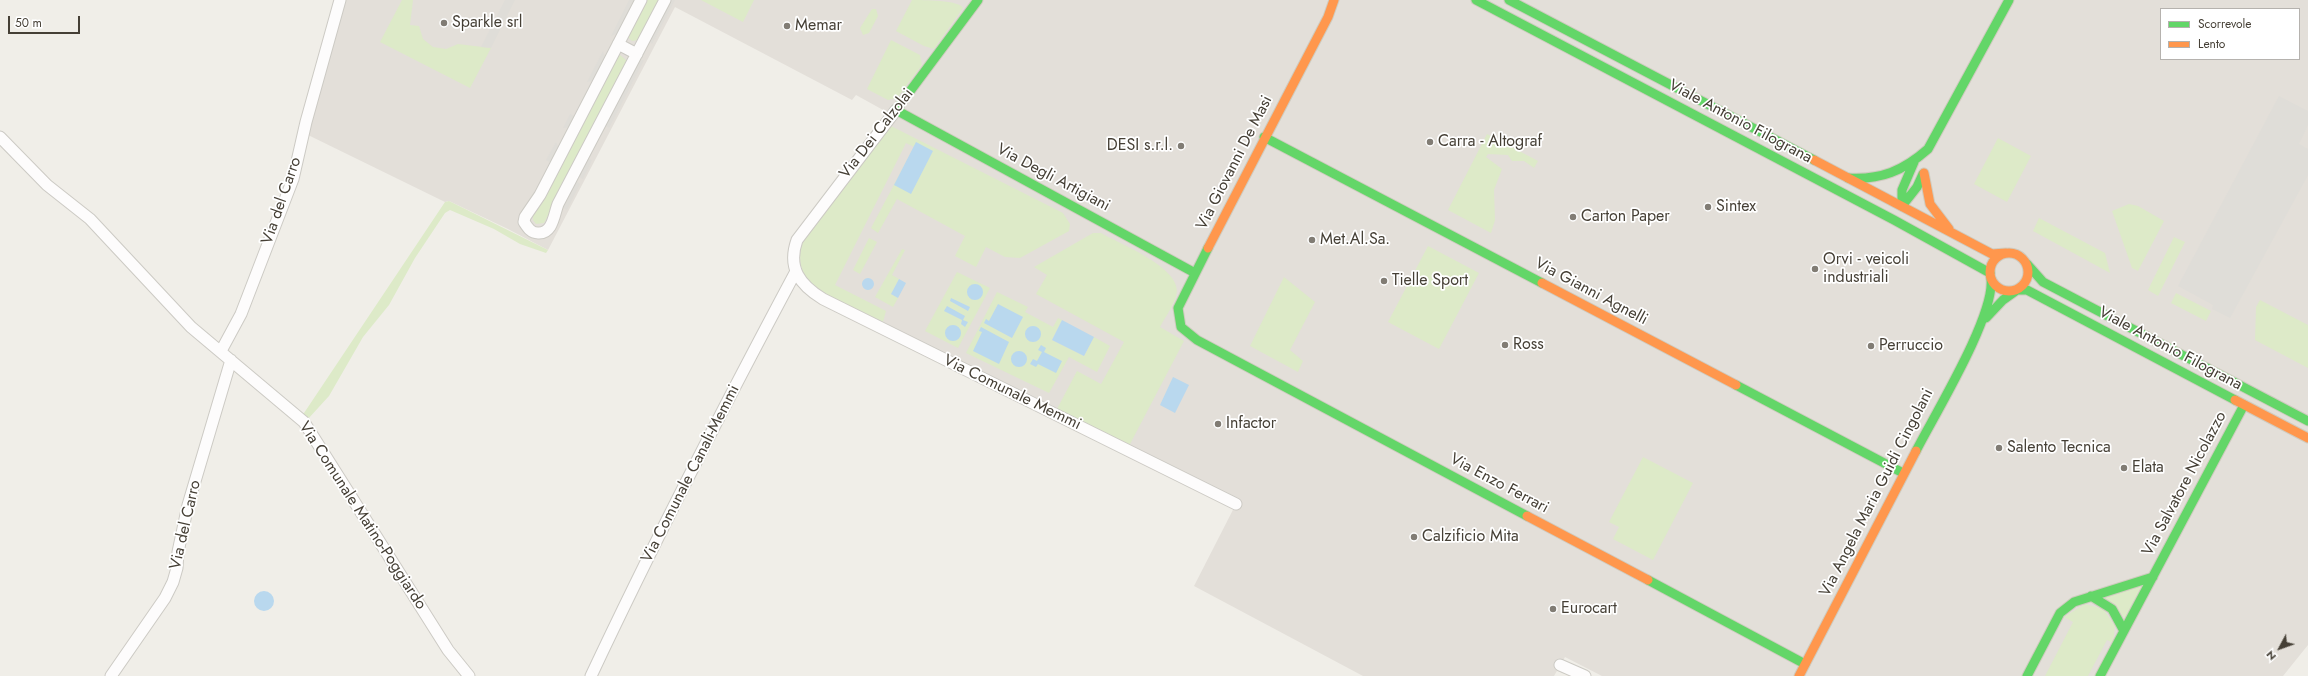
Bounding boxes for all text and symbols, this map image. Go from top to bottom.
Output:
scale bar [10,8,82,34]
legend [2160,8,2300,60]
place label: Sparkle srl [452,13,522,33]
text: 50 m [15,14,42,32]
text: Scorrevole [2198,15,2252,33]
place label: Memar [795,16,842,36]
marker: Sparkle srl [439,18,449,28]
marker: Memar [782,21,792,31]
text: Lento [2198,35,2225,53]
street label: Viale Antonio Filograna [1665,76,1815,168]
street label: Via Dei Calzolai [836,85,918,183]
street label: Via Giovanni De Masi [1193,93,1277,233]
place label: Carra - Altograf [1438,132,1542,152]
place label: DESI s.r.l. [1107,136,1173,156]
marker: Carra - Altograf [1425,137,1435,147]
street label: Via Degli Artigiani [993,140,1113,216]
marker: DESI s.r.l. [1176,141,1186,151]
street label: Via del Carro [258,155,306,247]
place label: Sintex [1716,197,1756,217]
marker: Sintex [1703,202,1713,212]
place label: Carton Paper [1581,207,1670,227]
marker: Carton Paper [1568,212,1578,222]
place label: Met.Al.Sa. [1320,230,1390,250]
marker: Met.Al.Sa. [1307,235,1317,245]
place label: Orvi - veicoli industriali [1823,250,1909,288]
street label: Via Gianni Agnelli [1531,254,1651,330]
marker: Orvi - veicoli industriali [1810,264,1820,274]
place label: Tielle Sport [1392,271,1468,291]
marker: Tielle Sport [1379,276,1389,286]
street label: Viale Antonio Filograna [2095,303,2245,395]
place label: Ross [1513,335,1544,355]
place label: Perruccio [1879,336,1943,356]
marker: Ross [1500,340,1510,350]
marker: Perruccio [1866,341,1876,351]
street label: Via Comunale Memmi [940,351,1084,435]
street label: Via Comunale Canali-Memmi [638,382,744,566]
street label: Via Angela Maria Guidi Cingolani [1816,386,1938,600]
street label: Via Salvatore Nicolazzo [2139,408,2231,560]
place label: Infactor [1226,414,1276,434]
street label: Via Comunale Matino-Poggiardo [294,418,430,614]
marker: Infactor [1213,419,1223,429]
place label: Salento Tecnica [2007,438,2111,458]
marker: Salento Tecnica [1994,443,2004,453]
street label: Via Enzo Ferrari [1446,450,1552,518]
place label: Elata [2132,458,2164,478]
marker: Elata [2119,463,2129,473]
street label: Via del Carro [166,478,206,572]
place label: Calzificio Mita [1422,527,1519,547]
marker: Calzificio Mita [1409,532,1419,542]
place label: Eurocart [1561,599,1617,619]
marker: Eurocart [1548,604,1558,614]
north arrow [2260,628,2300,668]
text: N [2262,647,2280,664]

